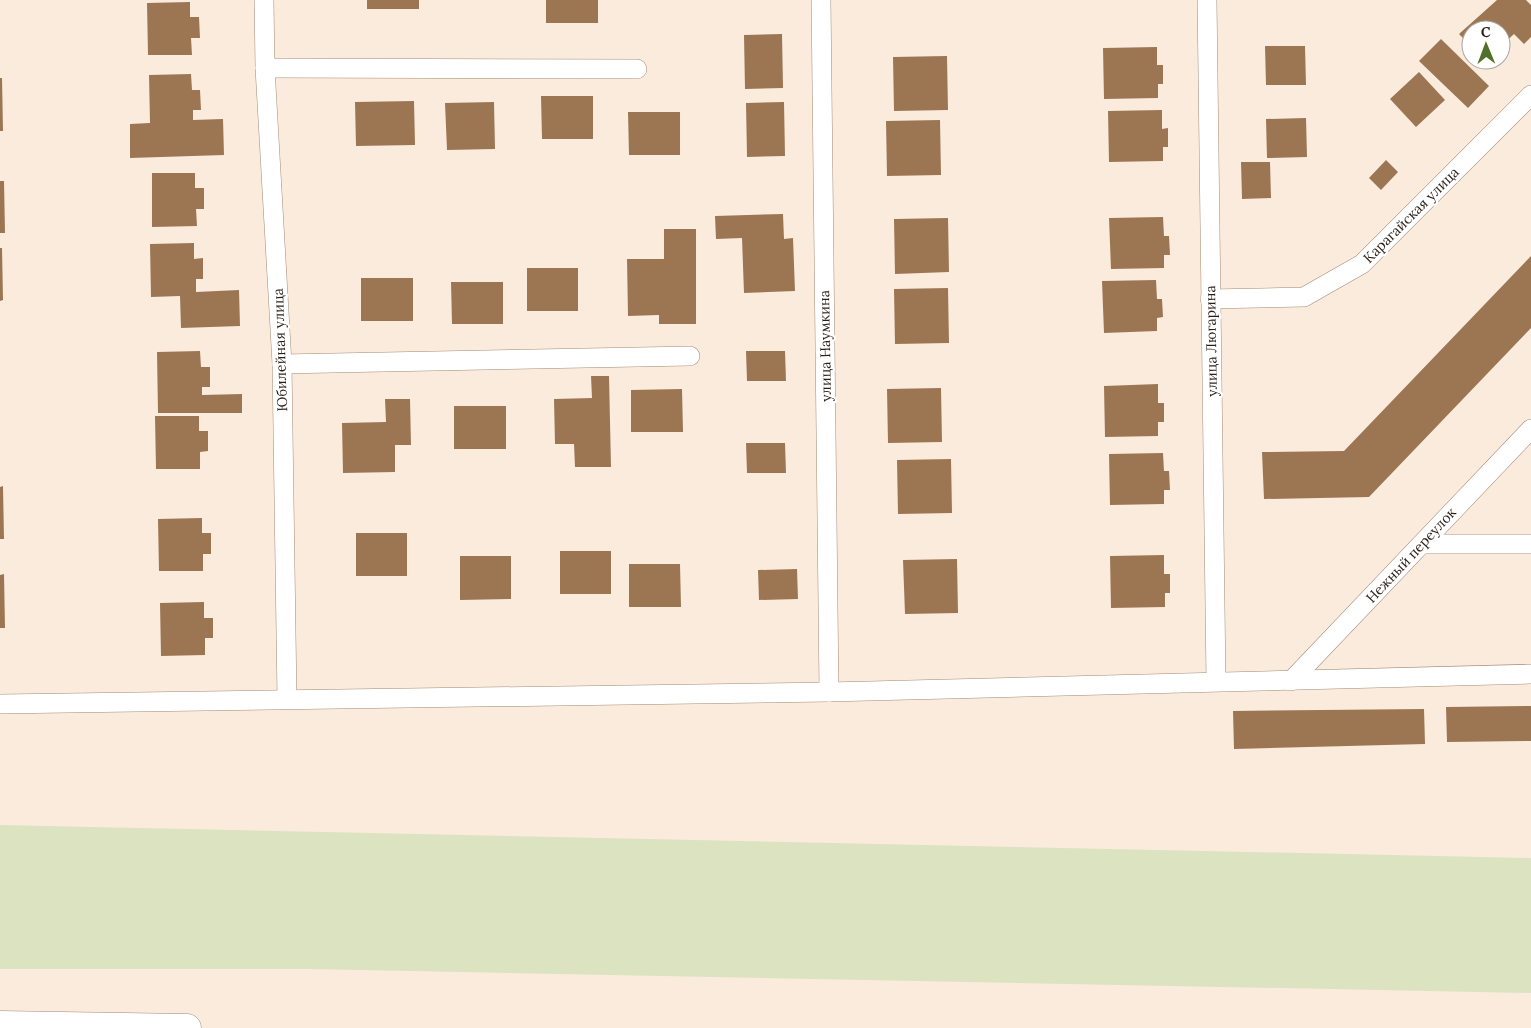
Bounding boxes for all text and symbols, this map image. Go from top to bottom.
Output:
north arrow [1461,20,1511,70]
text: С [1481,23,1491,41]
street label: Карагайская улица [1359,163,1463,267]
street label: улица Люгарина [1201,285,1221,397]
street label: Юбилейная улица [269,288,291,412]
street label: улица Наумкина [815,290,835,402]
street label: Нежный переулок [1362,503,1460,607]

